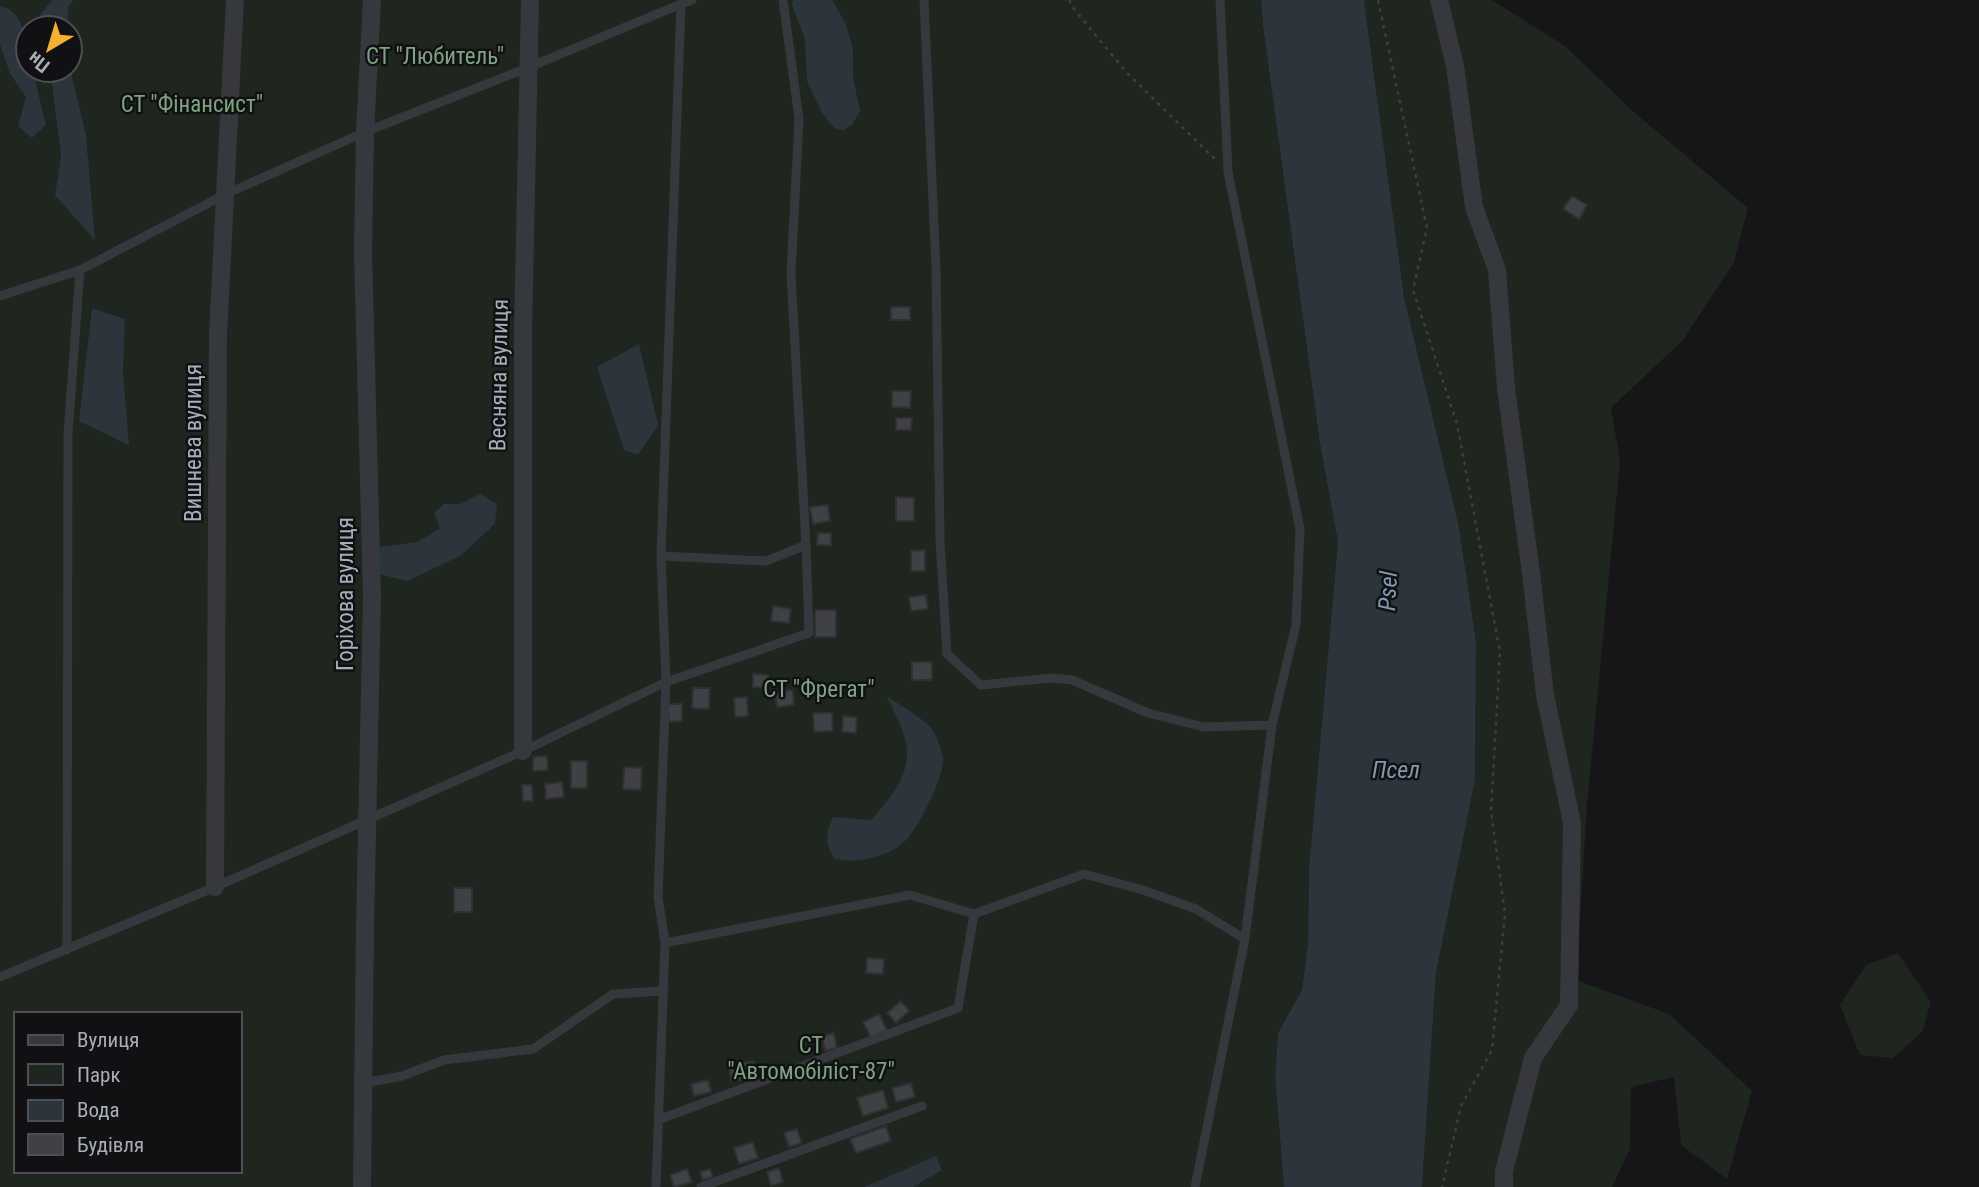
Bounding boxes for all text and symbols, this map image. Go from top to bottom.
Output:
north arrow [14,14,84,84]
park label: СТ "Любитель" [366,43,504,70]
text: Пн [23,46,54,78]
park label: СТ "Фiнансист" [121,91,263,118]
street label: Весняна вулиця [484,299,514,451]
street label: Вишнева вулиця [180,364,207,522]
street label: Горіхова вулиця [332,517,359,671]
water label: Psel [1373,570,1403,612]
park label: СТ "Фрегат" [763,676,875,703]
water label: Псел [1372,756,1420,784]
legend [14,1012,242,1173]
text: Вулиця [77,1028,139,1052]
park label: СТ "Автомобiлiст-87" [727,1032,895,1085]
text: Парк [77,1063,121,1087]
text: Вода [77,1098,120,1122]
text: Будівля [77,1133,144,1157]

